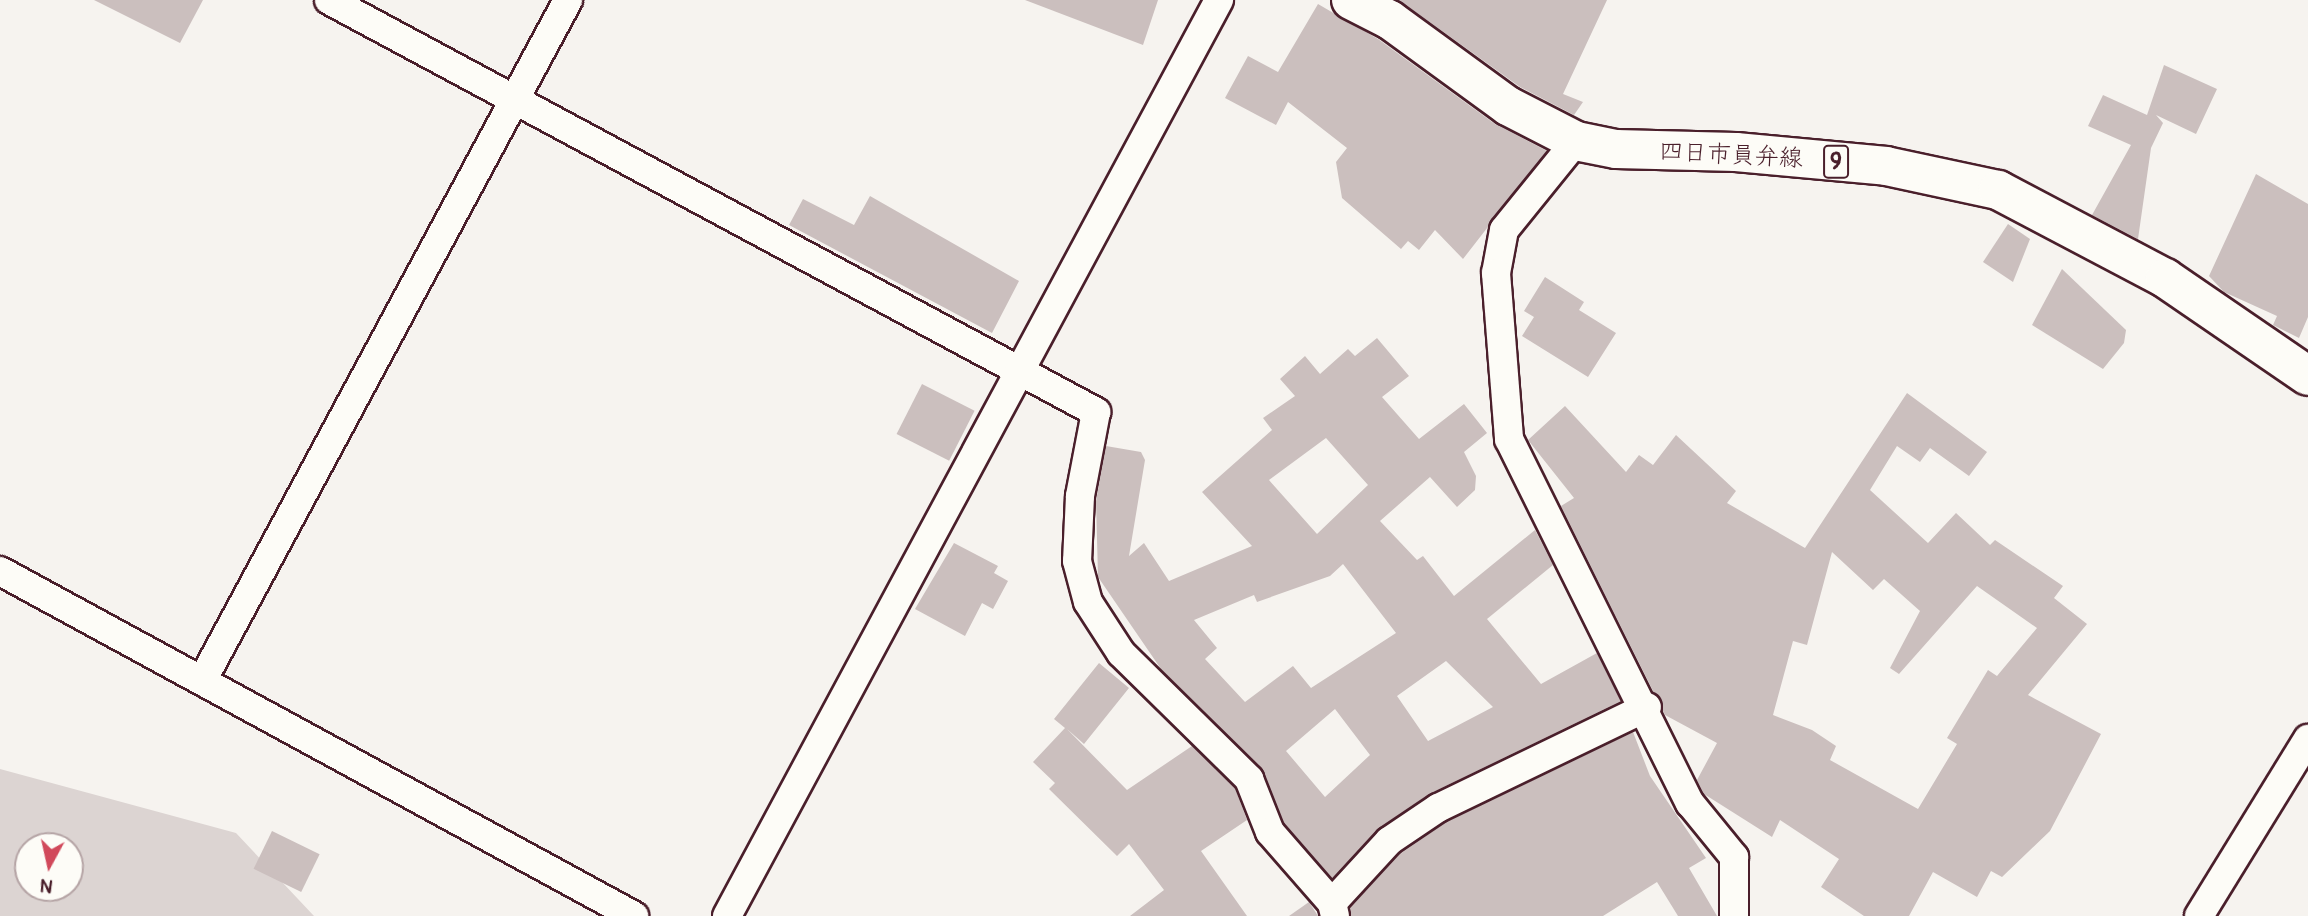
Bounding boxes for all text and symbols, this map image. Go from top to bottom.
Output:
street label: 四日市員弁線 [1658,137,1804,173]
road number: 9 [1822,142,1850,182]
north arrow [14,832,84,902]
text: N [38,873,54,899]

